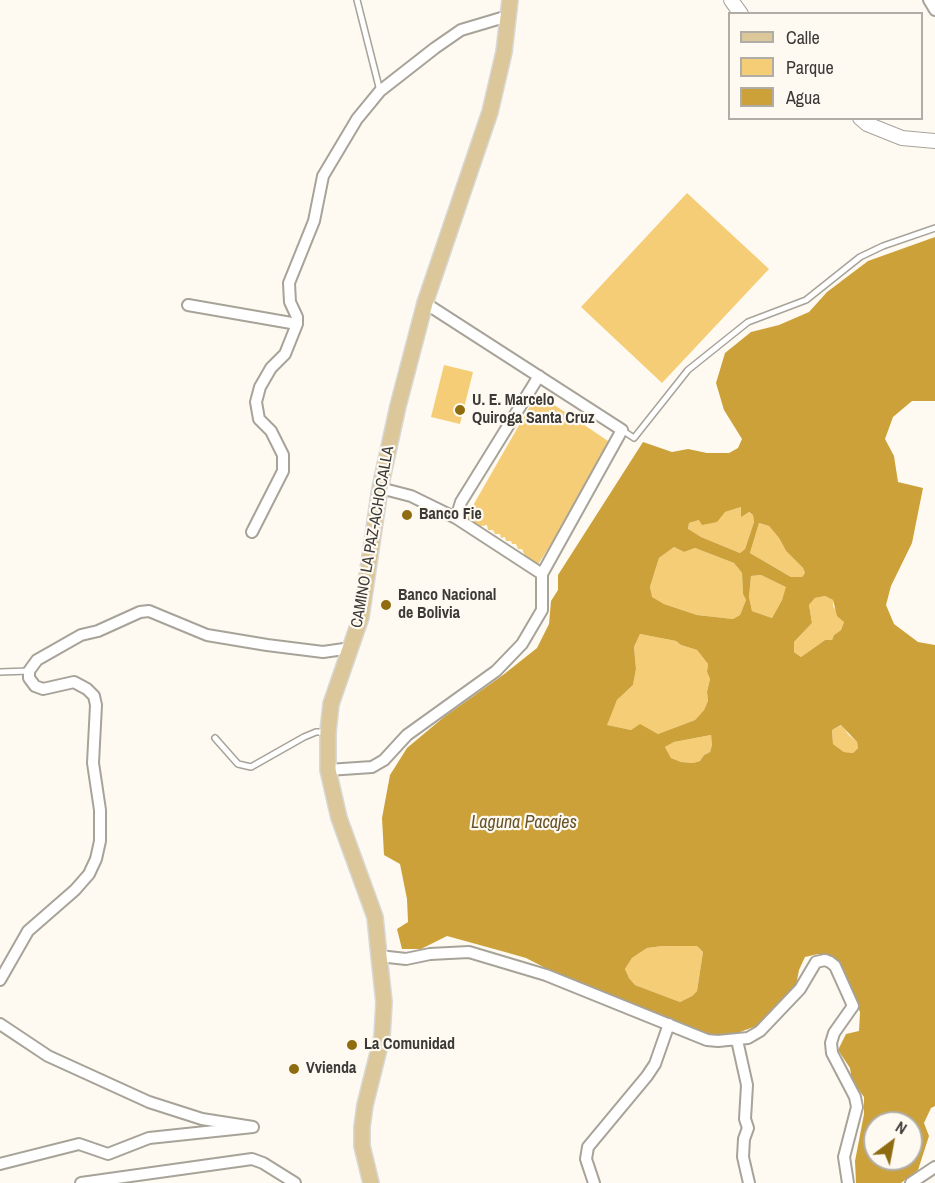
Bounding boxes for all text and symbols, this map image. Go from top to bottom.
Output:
legend [728,12,923,120]
text: Calle [786,25,820,50]
text: Parque [786,55,834,80]
text: Agua [786,85,820,110]
place label: U. E. Marcelo Quiroga Santa Cruz [472,391,594,429]
marker: U. E. Marcelo Quiroga Santa Cruz [453,403,467,417]
street label: CAMINO LA PAZ-ACHOCALLA [348,445,398,629]
place label: Banco Fie [419,505,482,525]
marker: Banco Fie [400,508,414,522]
place label: Banco Nacional de Bolivia [398,586,496,624]
marker: Banco Nacional de Bolivia [379,598,393,612]
water label: Laguna Pacajes [471,812,577,834]
place label: La Comunidad [364,1035,455,1055]
marker: La Comunidad [345,1038,359,1052]
place label: Vvienda [306,1059,356,1079]
marker: Vvienda [287,1062,301,1076]
north arrow [863,1111,923,1171]
text: N [892,1116,911,1139]

